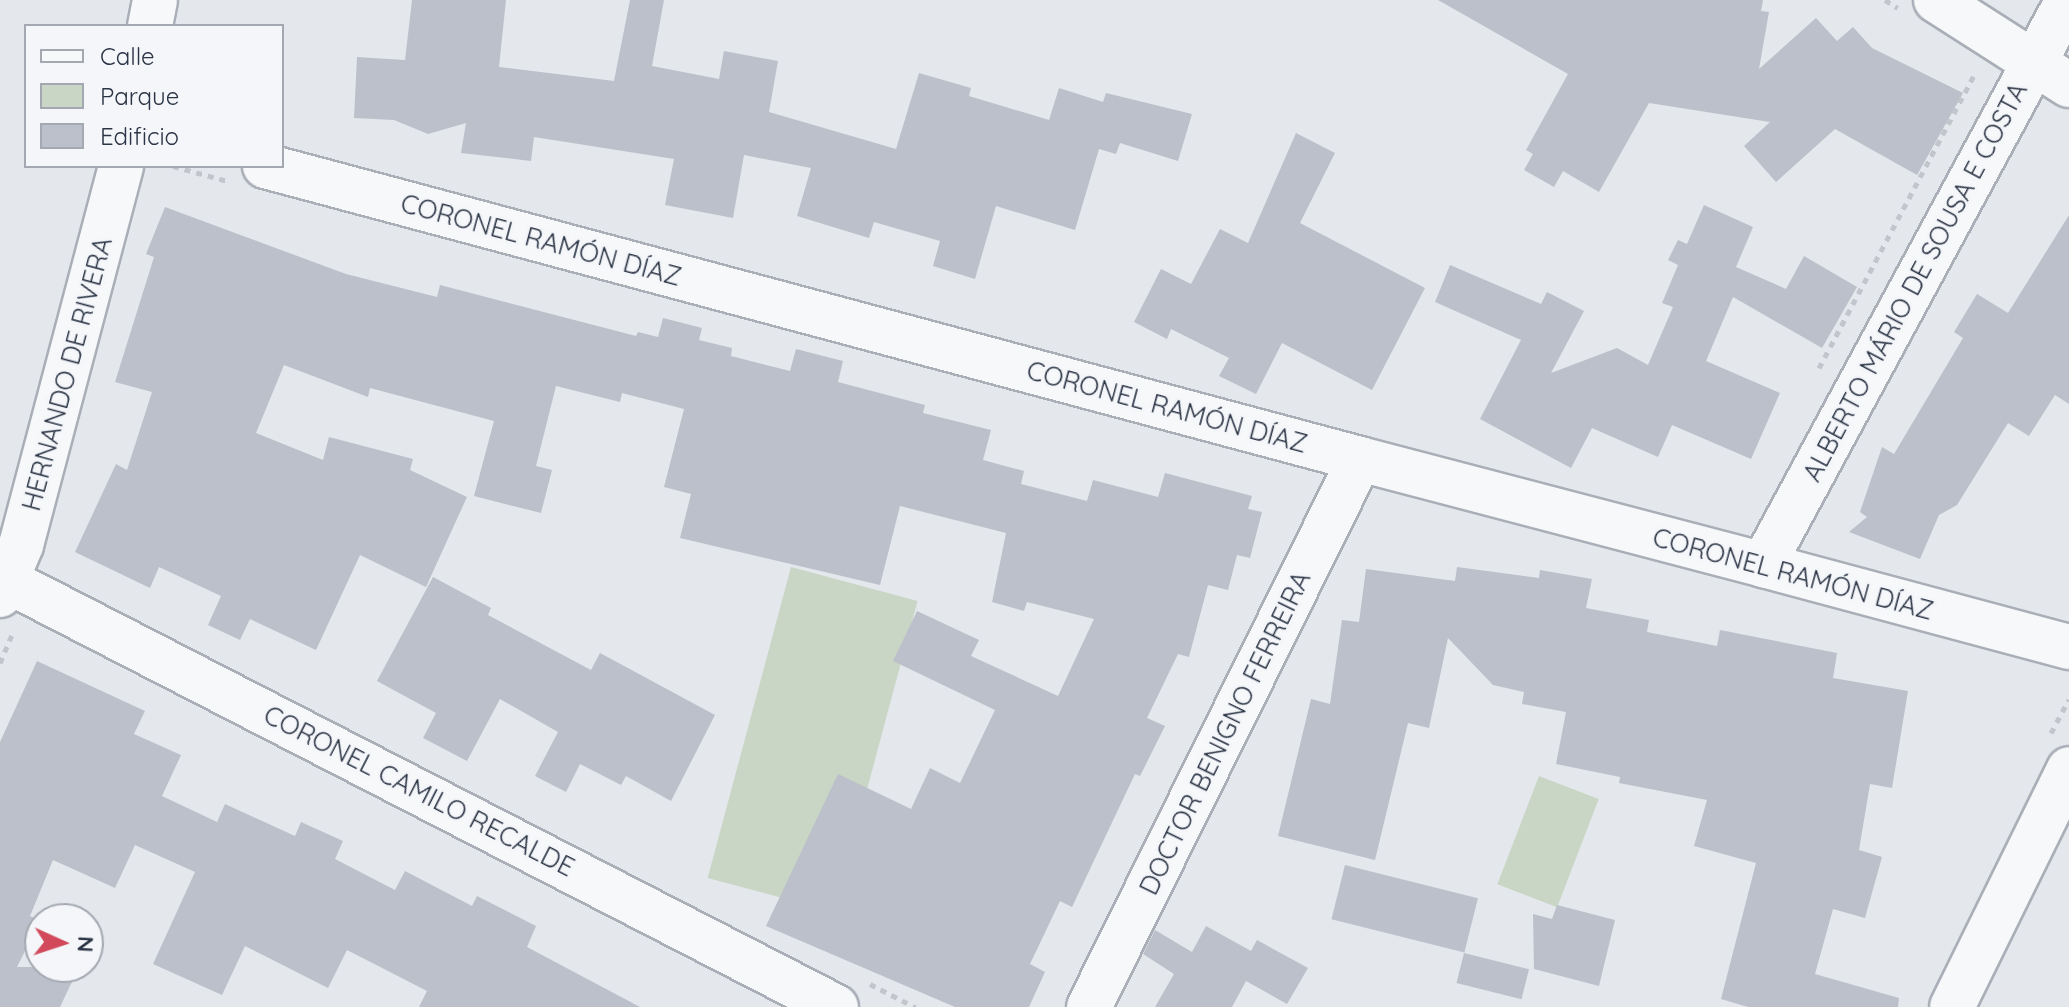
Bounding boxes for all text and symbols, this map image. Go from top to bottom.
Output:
legend [24,24,284,168]
text: Calle [100,41,155,71]
street label: ALBERTO MÁRIO DE SOUSA E COSTA [1796,77,2034,487]
text: Parque [100,81,179,111]
text: Edificio [100,121,179,151]
street label: CORONEL RAMÓN DÍAZ [397,188,685,292]
street label: HERNANDO DE RIVERA [15,234,119,514]
street label: CORONEL RAMÓN DÍAZ [1023,355,1311,459]
street label: CORONEL RAMÓN DÍAZ [1649,522,1937,626]
street label: DOCTOR BENIGNO FERREIRA [1133,566,1317,900]
street label: CORONEL CAMILO RECALDE [259,699,579,883]
north arrow [24,903,104,983]
text: N [72,935,100,953]

